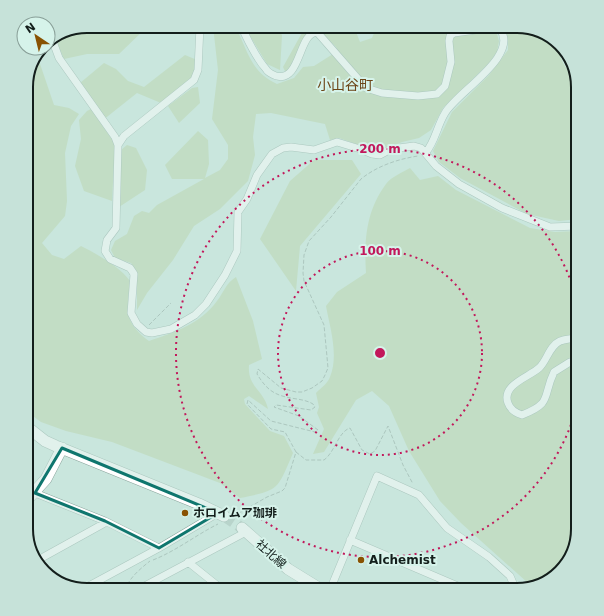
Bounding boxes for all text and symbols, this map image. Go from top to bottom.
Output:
north arrow [16,16,56,56]
text: N [23,20,38,36]
district label: 小山谷町 [317,77,373,93]
text: 200 m [359,142,401,156]
text: 100 m [359,244,401,258]
centre of rings [373,346,387,360]
place label: ホロイムア珈琲 [193,506,277,520]
marker: ホロイムア珈琲 [180,508,190,518]
street label: 社北線 [253,537,289,571]
place label: Alchemist [369,553,436,567]
marker: Alchemist [356,555,366,565]

